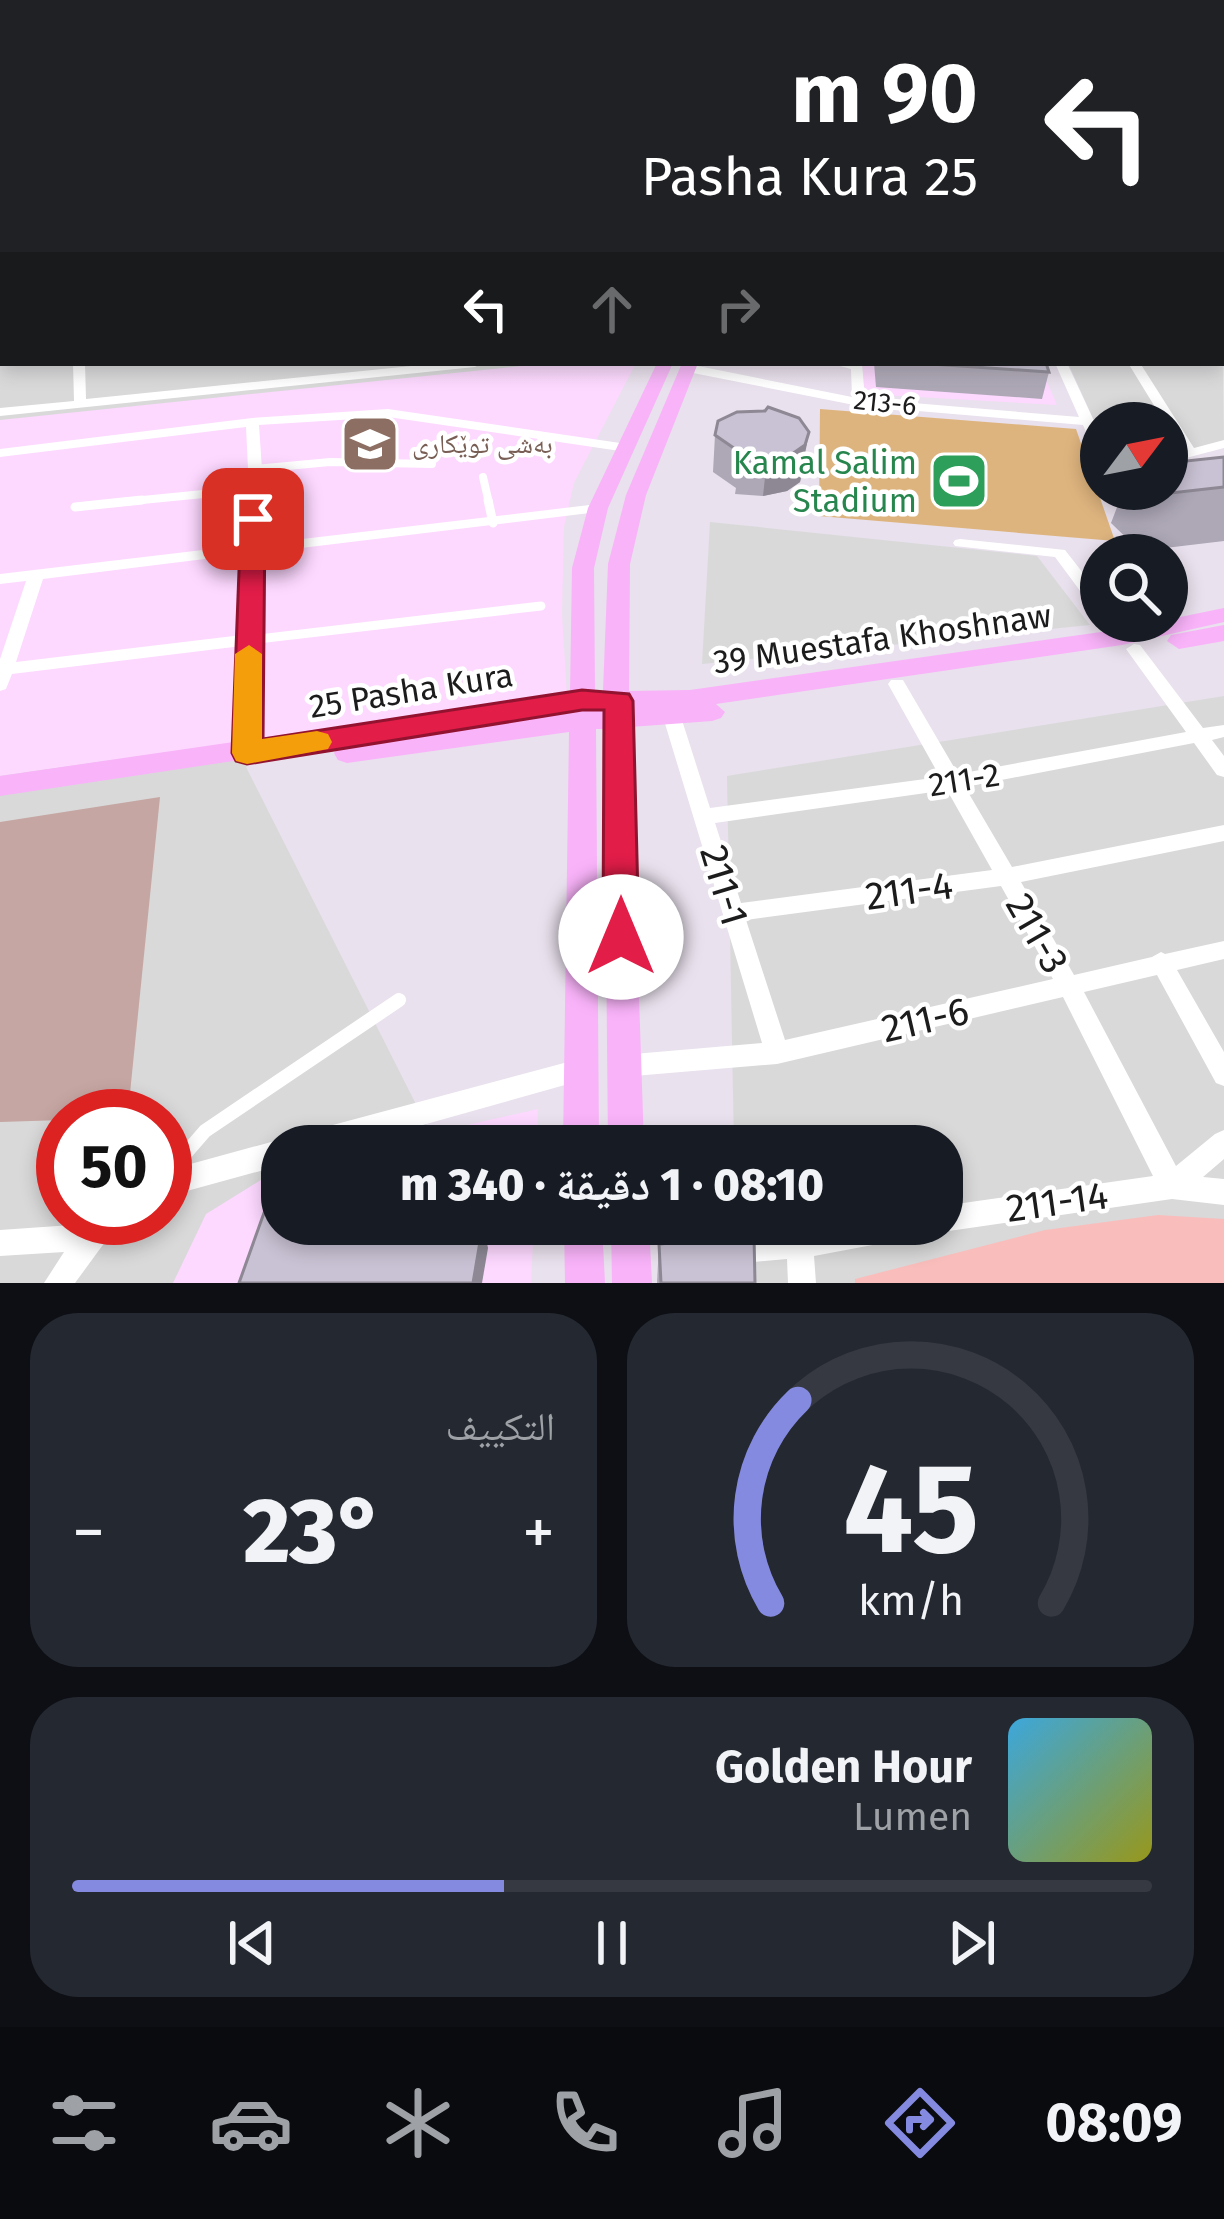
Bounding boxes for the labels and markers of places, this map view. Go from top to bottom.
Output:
school or university icon: بە‌شی توێكاری [339,413,401,475]
place label: بە‌شی توێكاری [412,428,553,460]
place label: Kamal Salim Stadium [733,443,917,521]
sports icon: Kamal Salim Stadium [928,450,990,512]
pin [202,468,304,570]

